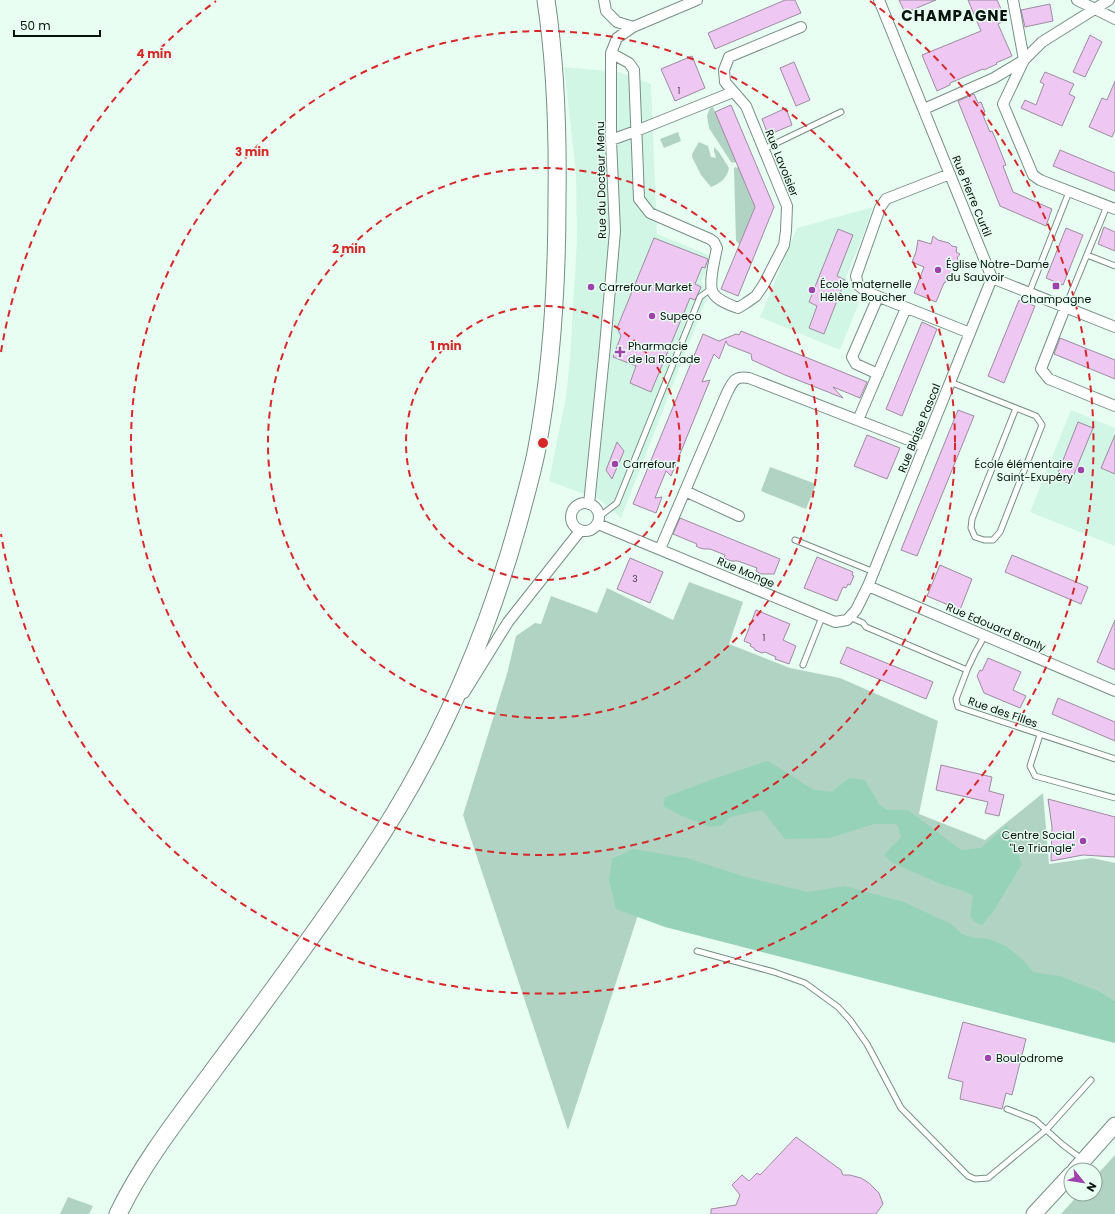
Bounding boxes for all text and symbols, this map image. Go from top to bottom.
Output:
district label: CHAMPAGNE [901,5,1009,26]
scale bar [14,12,100,38]
text: 50 m [20,17,51,34]
text: 4 min [136,45,172,62]
house number: 1 [678,85,681,97]
street label: Rue du Docteur Menu [592,121,610,239]
street label: Rue Lavoisier [761,127,803,199]
text: 3 min [235,143,269,160]
street label: Rue Pierre Curtil [948,153,996,239]
text: 2 min [332,240,366,257]
place label: Église Notre-Dame du Sauvoir [946,256,1049,285]
marker: Église Notre-Dame du Sauvoir [933,265,943,275]
place label: École maternelle Hélène Boucher [820,276,912,305]
place label: Carrefour Market [599,279,692,295]
marker: Champagne [1051,281,1061,291]
marker: Carrefour Market [586,282,596,292]
marker: École maternelle Hélène Boucher [807,285,817,295]
place label: Champagne [1021,291,1091,307]
place label: Supeco [660,308,701,324]
marker: Supeco [647,311,657,321]
text: 1 min [430,337,462,354]
place label: Pharmacie de la Rocade [628,338,701,367]
marker: Pharmacie de la Rocade [615,347,625,357]
street label: Rue Blaise Pascal [894,381,944,475]
centre of rings [536,436,550,450]
place label: Carrefour [623,456,676,472]
place label: École élémentaire Saint-Exupéry [975,456,1074,485]
marker: Carrefour [610,459,620,469]
marker: École élémentaire Saint-Exupéry [1076,465,1086,475]
street label: Rue Monge [715,553,777,591]
house number: 3 [632,573,638,585]
street label: Rue Edouard Branly [944,599,1049,656]
house number: 1 [763,632,766,644]
street label: Rue des Filles [966,693,1040,731]
place label: Centre Social "Le Triangle" [1002,827,1075,856]
marker: Centre Social "Le Triangle" [1078,836,1088,846]
place label: Boulodrome [996,1050,1063,1066]
marker: Boulodrome [983,1053,993,1063]
north arrow [1063,1162,1103,1202]
text: N [1083,1179,1101,1195]

